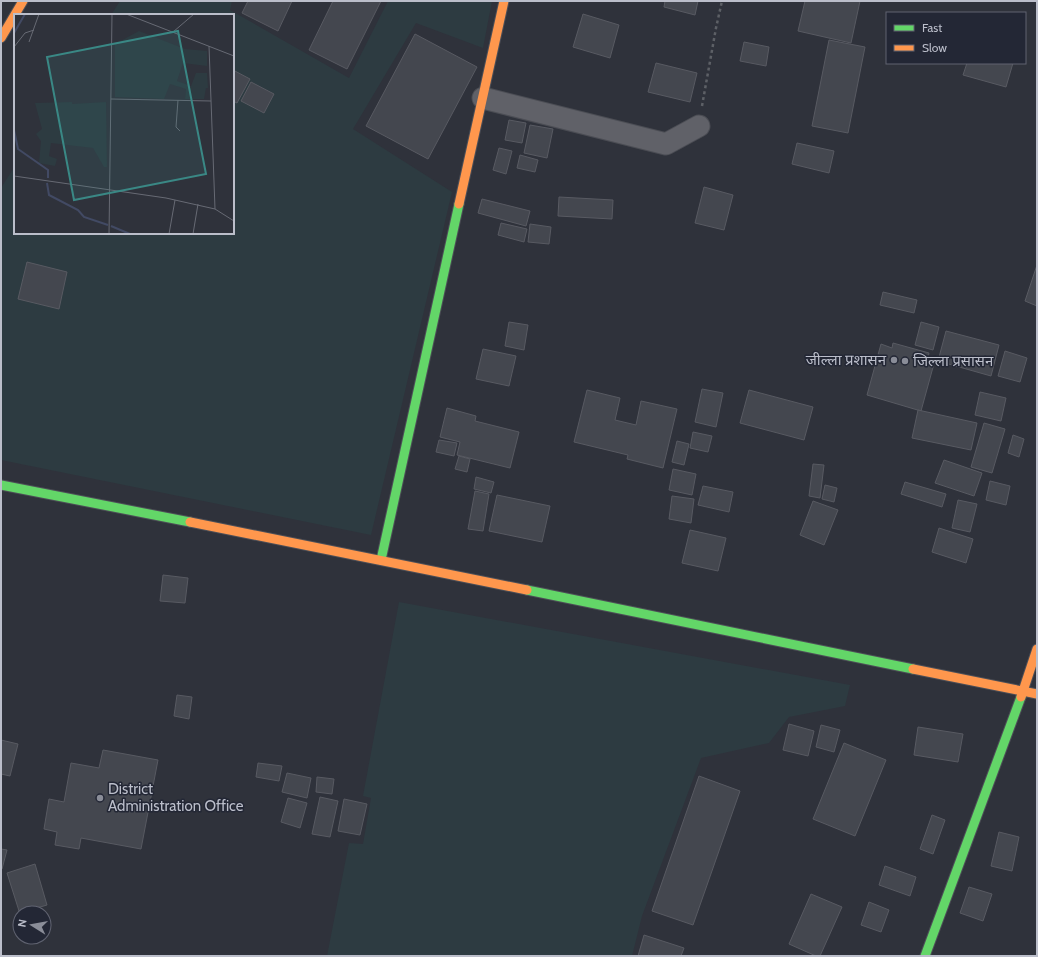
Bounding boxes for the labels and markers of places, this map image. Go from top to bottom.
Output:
place label: जील्ला प्रशासन [806,351,887,369]
place label: जिल्ला प्रसासन [913,352,994,370]
marker: जील्ला प्रशासन [889,355,899,365]
marker: जिल्ला प्रसासन [900,356,910,366]
place label: District Administration Office [108,780,244,815]
marker: District Administration Office [95,793,105,803]

